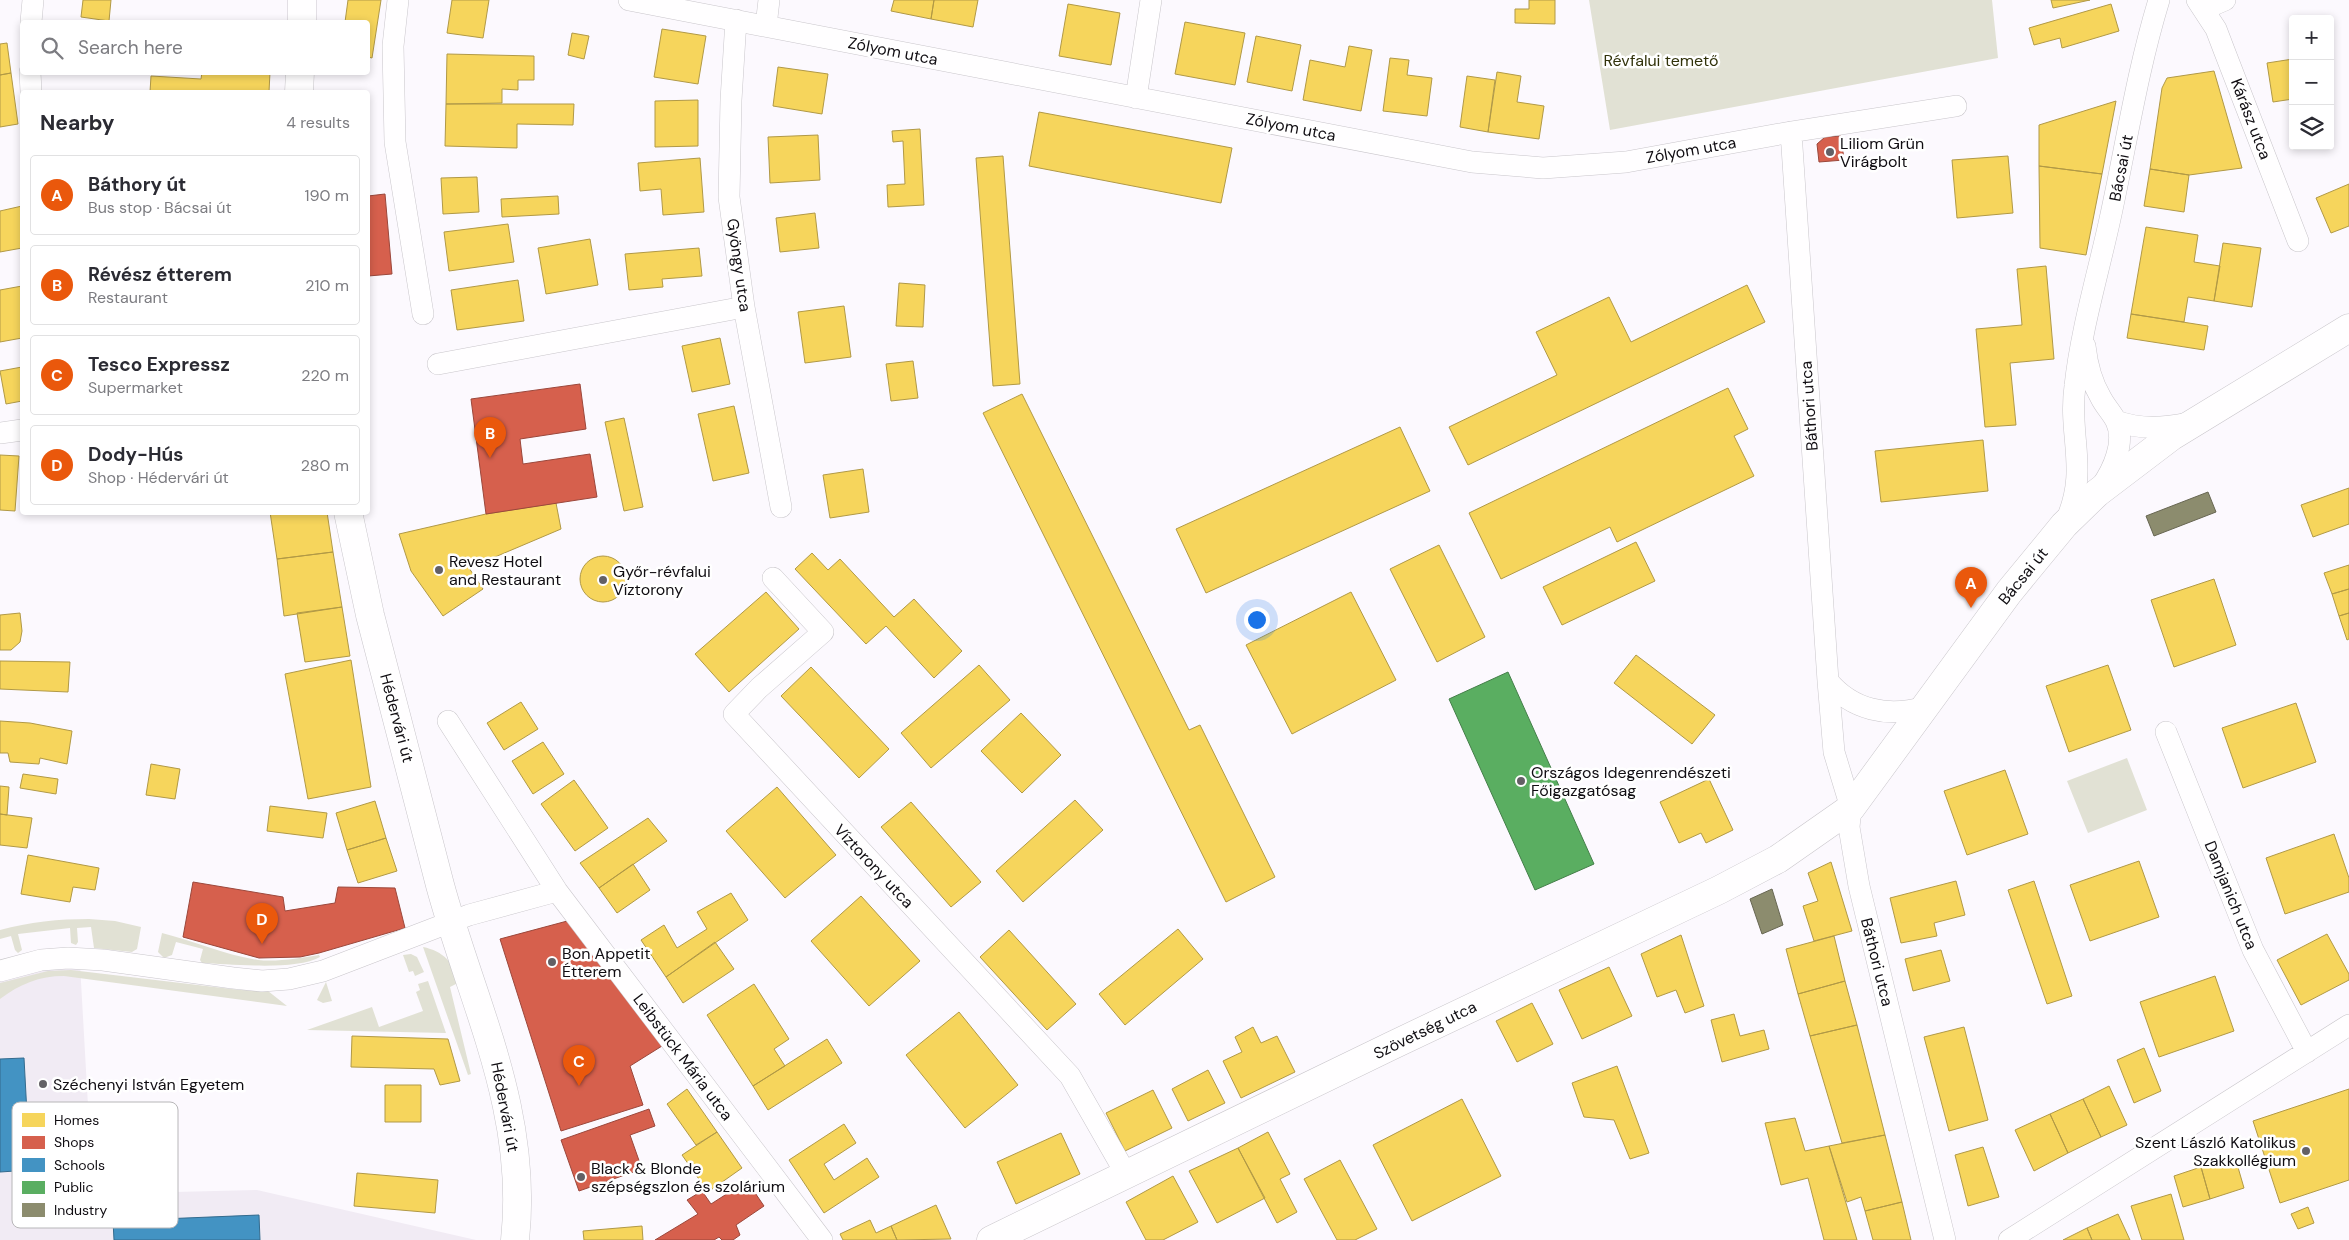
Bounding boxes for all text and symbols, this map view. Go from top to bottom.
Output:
map controls [2289,15,2334,150]
button: + [2289,15,2334,60]
search box [20,20,370,75]
street label: Zólyom utca [846,32,940,70]
icon: search [38,34,66,62]
text: Search here [78,35,183,60]
park label: Révfalui temető [1604,50,1718,71]
button: − [2289,60,2334,105]
street label: Kárász utca [2226,76,2276,162]
button: layers [2289,105,2334,150]
street label: Zólyom utca [1244,108,1338,146]
text: Nearby [40,109,114,137]
text: 4 results [286,112,350,133]
street label: Zólyom utca [1644,132,1738,168]
place label: Liliom Grün Virágbolt [1840,133,1924,172]
street label: Bácsai út [2104,133,2138,203]
marker: Liliom Grün Virágbolt [1824,146,1836,158]
text: Báthory út [88,172,186,197]
text: A [51,185,63,206]
text: 190 m [305,185,349,206]
text: Bus stop · Bácsai út [88,197,232,218]
street label: Gyöngy utca [722,217,756,313]
text: Révész étterem [88,262,232,287]
text: B [52,275,62,296]
text: 210 m [305,275,349,296]
text: Restaurant [88,287,168,308]
text: Tesco Expressz [88,352,230,377]
street label: Báthori utca [1795,360,1823,452]
text: C [51,365,63,386]
text: 220 m [301,365,349,386]
text: Supermarket [88,377,183,398]
pin: B [474,417,506,458]
text: Dody-Hús [88,442,183,467]
text: D [51,455,63,476]
text: 280 m [301,455,349,476]
text: Shop · Hédervári út [88,467,229,488]
street label: Bácsai út [1994,543,2052,609]
place label: Revesz Hotel and Restaurant [449,551,561,590]
place label: Győr-révfalui Víztorony [613,561,711,600]
marker: Revesz Hotel and Restaurant [433,564,445,576]
pin: A [1955,567,1987,608]
marker: Győr-révfalui Víztorony [597,574,609,586]
your location [1244,607,1270,633]
street label: Hédervári út [375,671,419,765]
place label: Országos Idegenrendészeti Főigazgatósag [1531,762,1731,801]
marker: Országos Idegenrendészeti Főigazgatósag [1515,775,1527,787]
street label: Víztorony utca [830,820,918,912]
street label: Damjanich utca [2200,838,2262,952]
pin: D [246,903,278,944]
street label: Báthori utca [1856,916,1898,1008]
place label: Bon Appetit Étterem [562,943,650,982]
marker: Bon Appetit Étterem [546,956,558,968]
street label: Leibstück Mária utca [628,989,738,1125]
street label: Szövetség utca [1370,996,1480,1064]
pin: C [563,1045,595,1086]
street label: Hédervári út [486,1060,524,1154]
place label: Széchenyi István Egyetem [53,1074,244,1095]
marker: Széchenyi István Egyetem [37,1078,49,1090]
legend [12,1102,178,1228]
text: Homes [54,1111,99,1129]
place label: Szent László Katolikus Szakkollégium [2135,1132,2296,1171]
text: Shops [54,1133,94,1151]
marker: Szent László Katolikus Szakkollégium [2300,1145,2312,1157]
text: Schools [54,1156,105,1174]
place label: Black & Blonde szépségszlon és szolárium [591,1158,785,1197]
marker: Black & Blonde szépségszlon és szolárium [575,1171,587,1183]
text: Public [54,1178,93,1196]
text: Industry [54,1201,107,1219]

